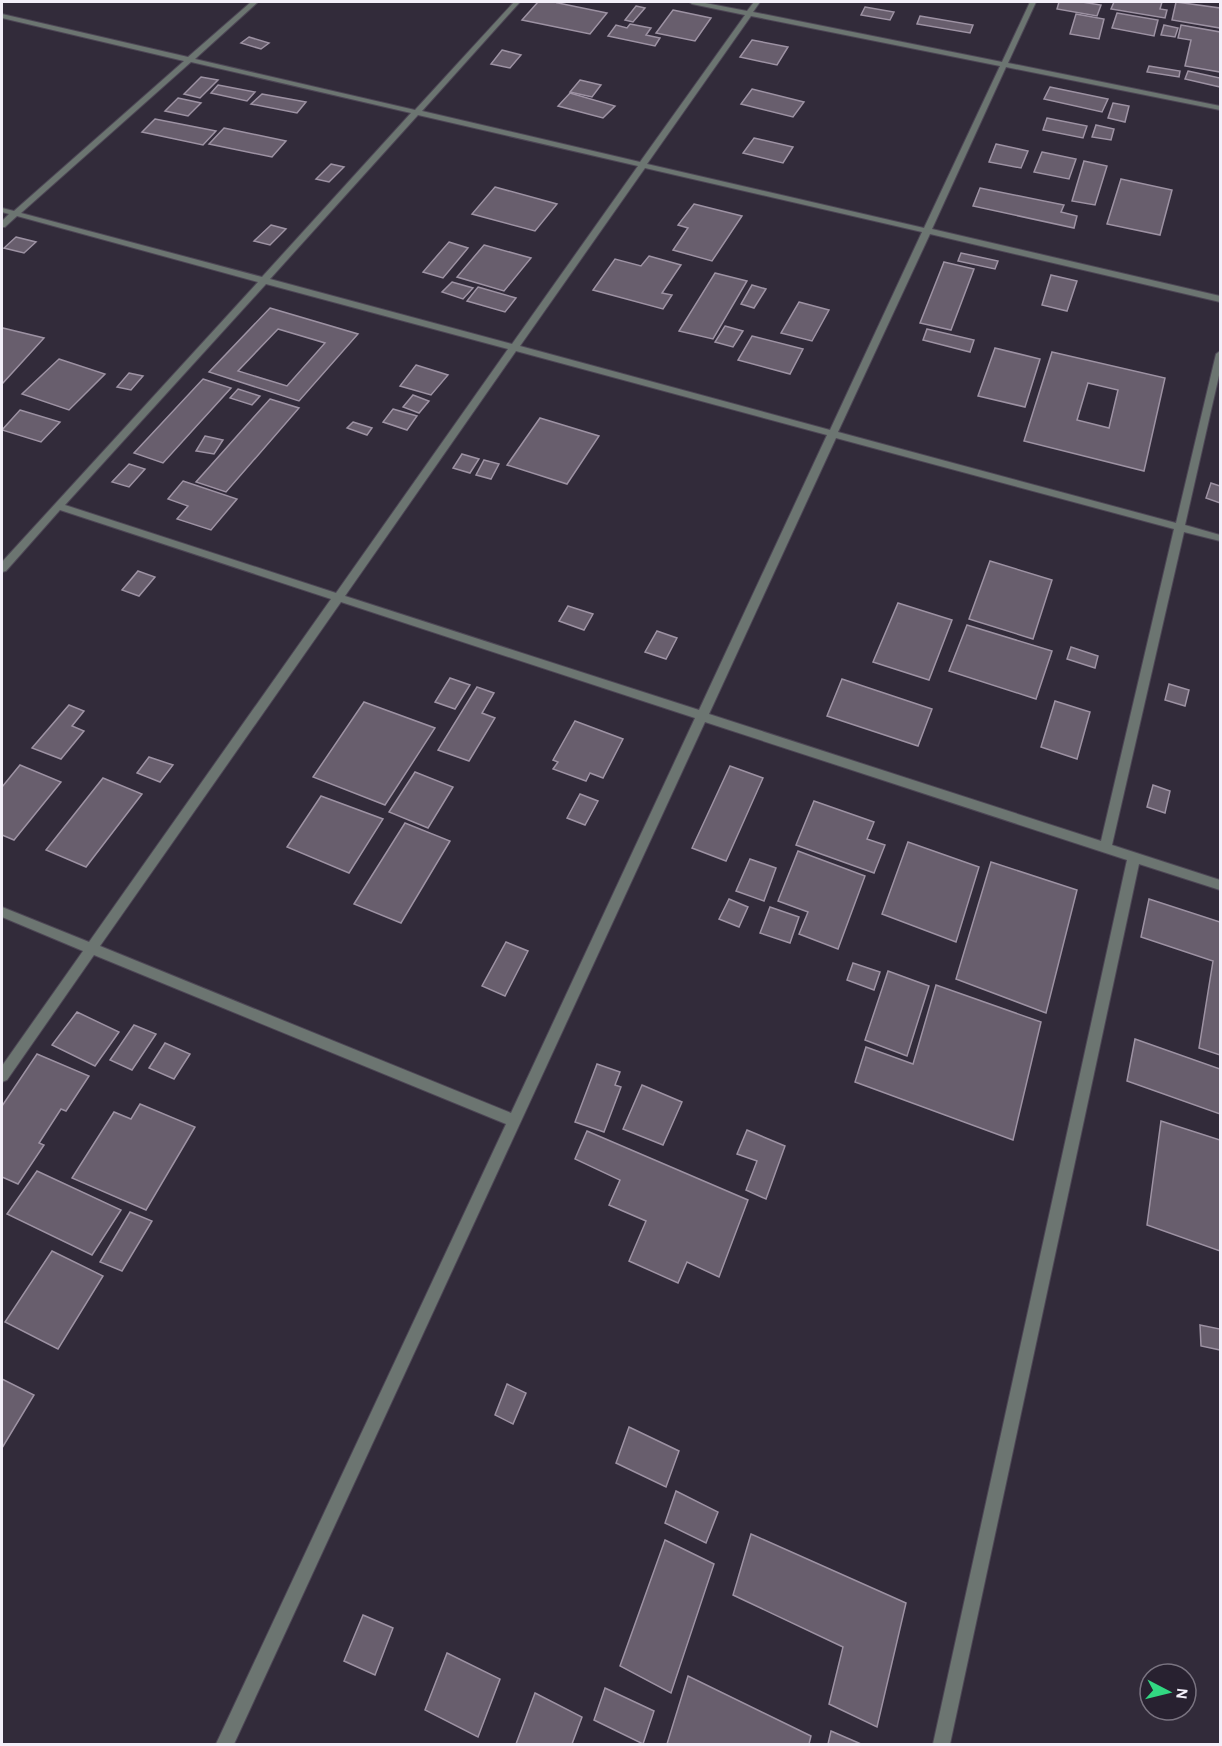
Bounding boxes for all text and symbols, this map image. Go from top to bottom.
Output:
north arrow [1138,1662,1198,1722]
text: N [1173,1687,1191,1700]

